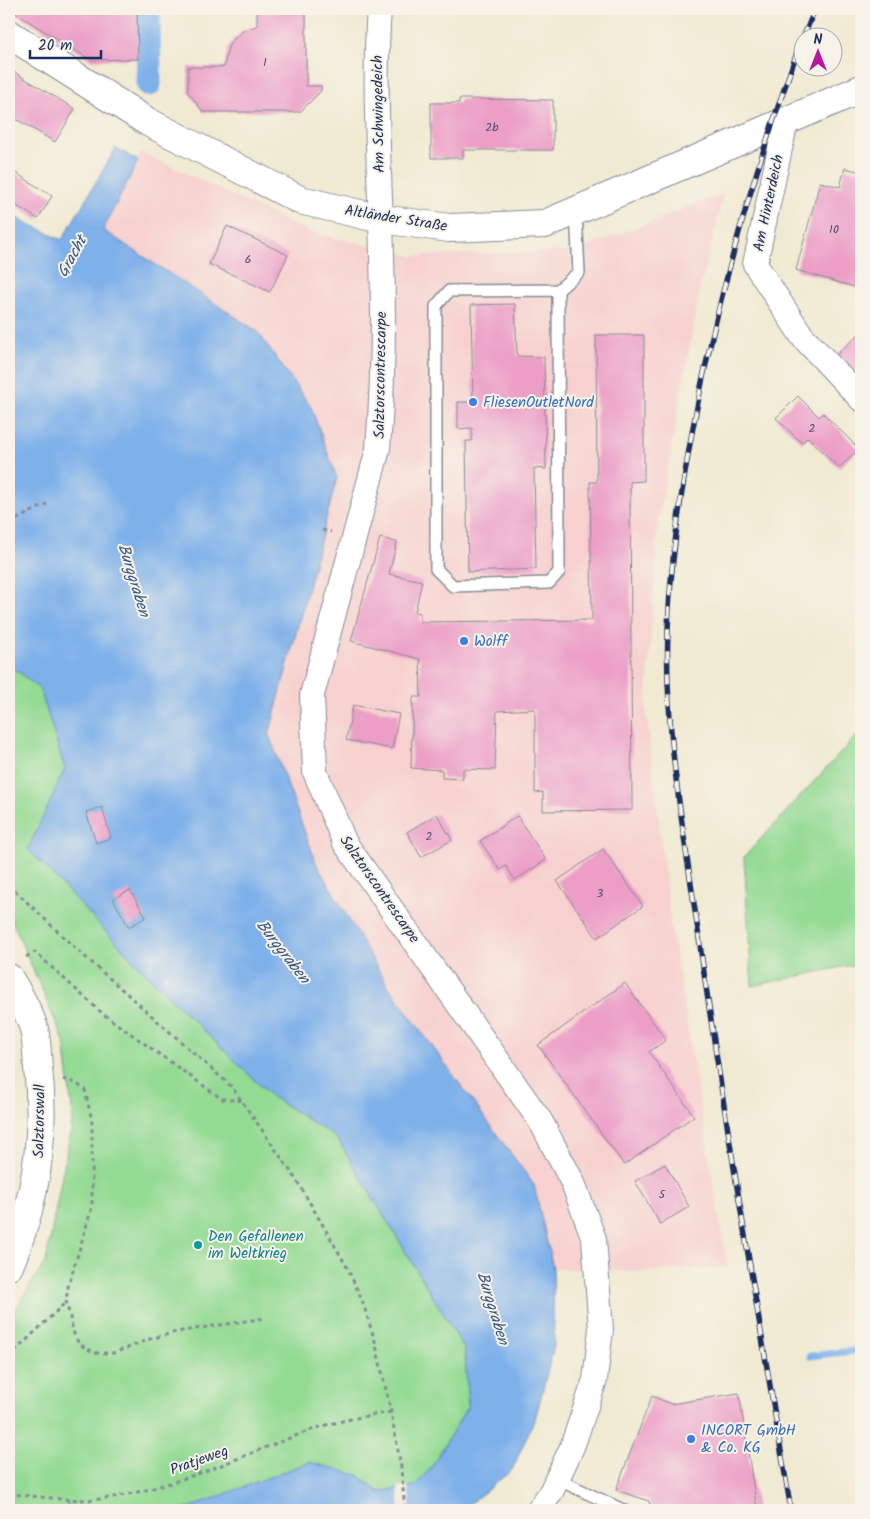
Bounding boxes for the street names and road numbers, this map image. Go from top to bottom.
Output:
street label: Am Schwingedeich [366,55,392,173]
street label: Am Hinterdeich [747,152,791,254]
street label: Altländer Straße [343,199,449,239]
street label: Salztorscontrescarpe [368,311,394,439]
street label: Salztorscontrescarpe [333,831,426,949]
street label: Salztorswall [27,1084,53,1158]
street label: Pratjeweg [167,1439,232,1483]

